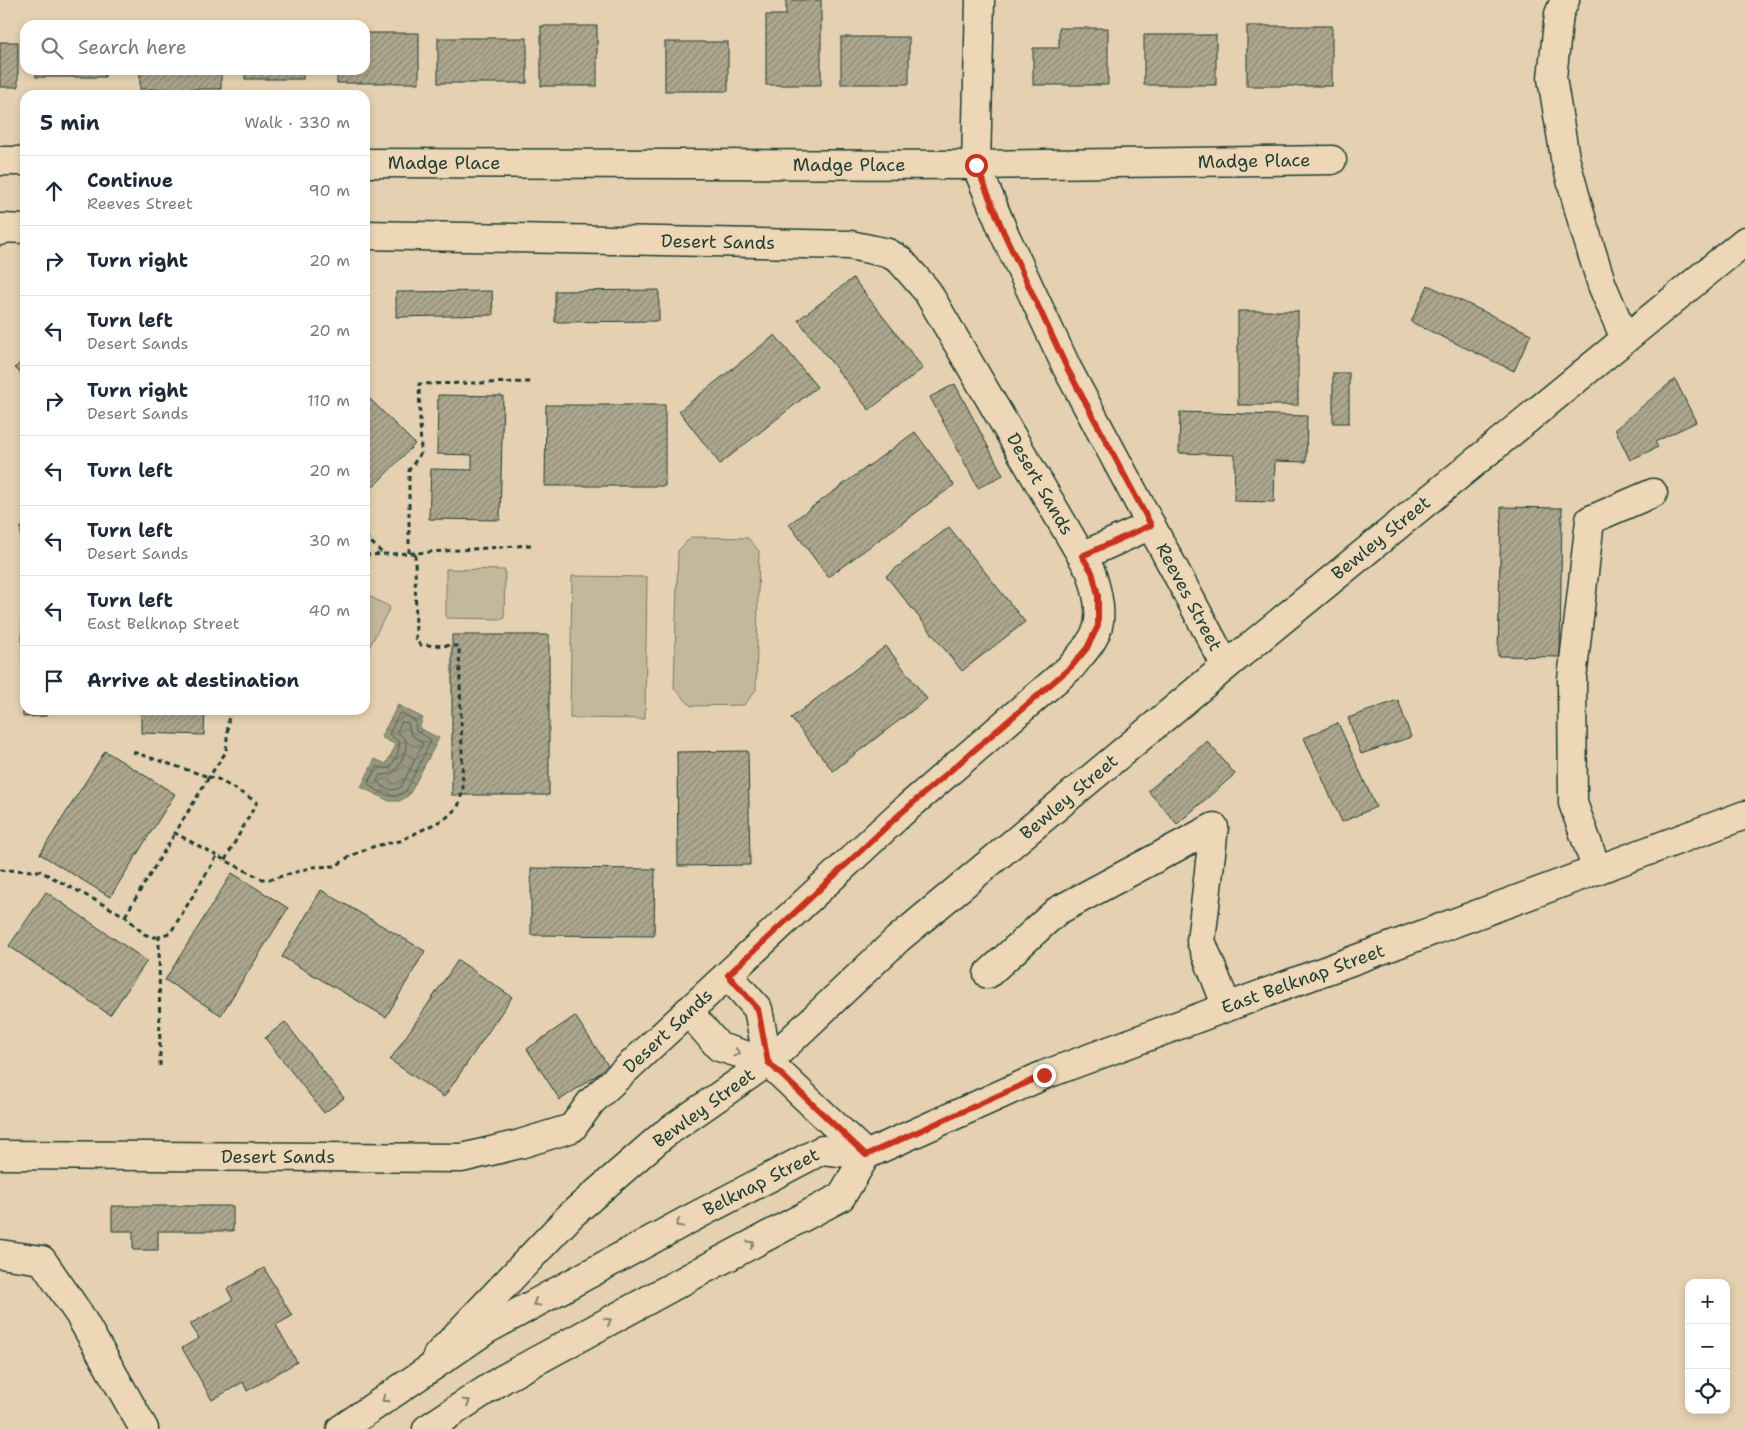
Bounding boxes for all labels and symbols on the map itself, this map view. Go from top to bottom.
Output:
street label: Madge Place [1197,148,1311,174]
street label: Madge Place [388,151,500,175]
street label: Madge Place [793,153,905,177]
route start [965,154,988,177]
street label: Desert Sands [661,229,775,255]
street label: Desert Sands [1001,429,1079,539]
street label: Bewley Street [1326,491,1436,585]
street label: Reeves Street [1150,539,1228,655]
street label: Bewley Street [1015,749,1123,845]
street label: East Belknap Street [1218,938,1388,1020]
street label: Desert Sands [618,983,718,1079]
one-way arrow [732,1047,740,1057]
street label: Bewley Street [648,1063,760,1153]
route end [1033,1064,1056,1087]
street label: Belknap Street [699,1142,823,1222]
street label: Desert Sands [221,1145,335,1169]
one-way arrow [675,1218,684,1228]
one-way arrow [746,1240,755,1250]
one-way arrow [533,1296,542,1306]
one-way arrow [603,1318,612,1328]
one-way arrow [381,1393,391,1402]
one-way arrow [462,1399,471,1409]

